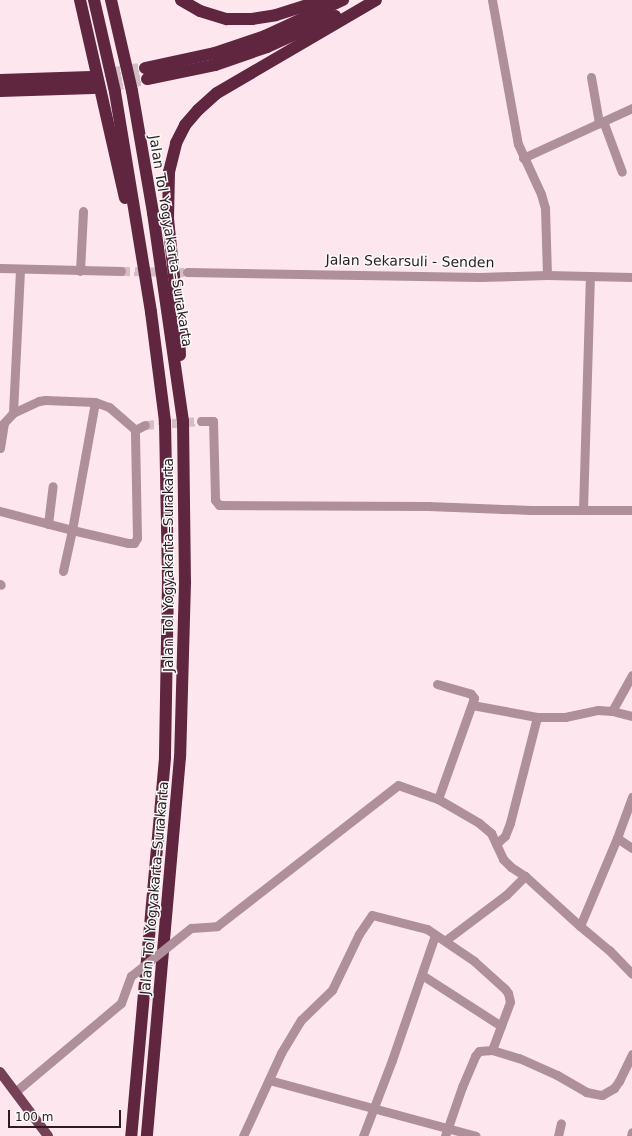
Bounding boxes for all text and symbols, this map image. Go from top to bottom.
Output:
street label: Jalan Tol Yogyakarta–Surakarta [146,134,196,348]
street label: Jalan Sekarsuli - Senden [325,251,495,271]
street label: Jalan Tol Yogyakarta–Surakarta [160,458,176,672]
street label: Jalan Tol Yogyakarta–Surakarta [136,781,172,995]
scale bar [10,1102,123,1128]
text: 100 m [15,1110,53,1124]

